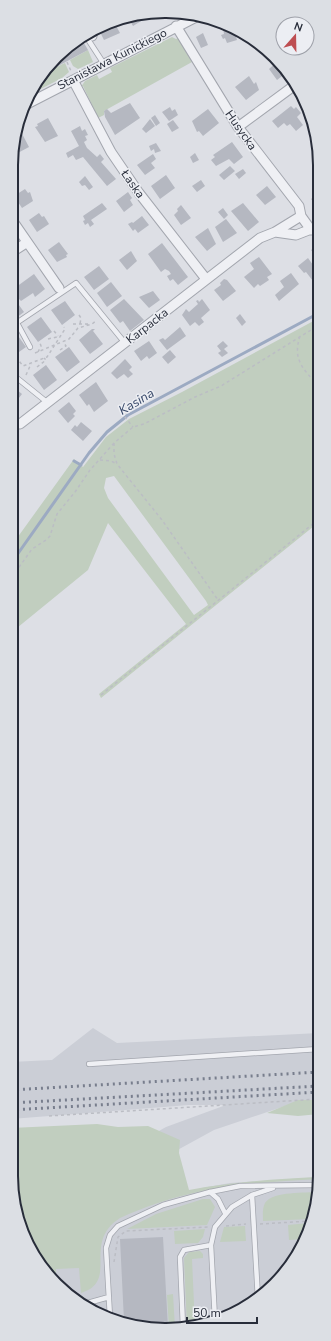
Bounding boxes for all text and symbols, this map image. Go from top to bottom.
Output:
north arrow [275,16,315,56]
text: N [292,19,305,36]
street label: Stanisława Kunickiego [55,24,170,94]
street label: Husycka [221,107,261,153]
street label: Łaska [117,166,148,201]
street label: Karpacka [123,304,171,348]
water label: Kasina [115,384,158,420]
scale bar [187,1299,257,1325]
text: 50 m [193,1305,221,1321]

